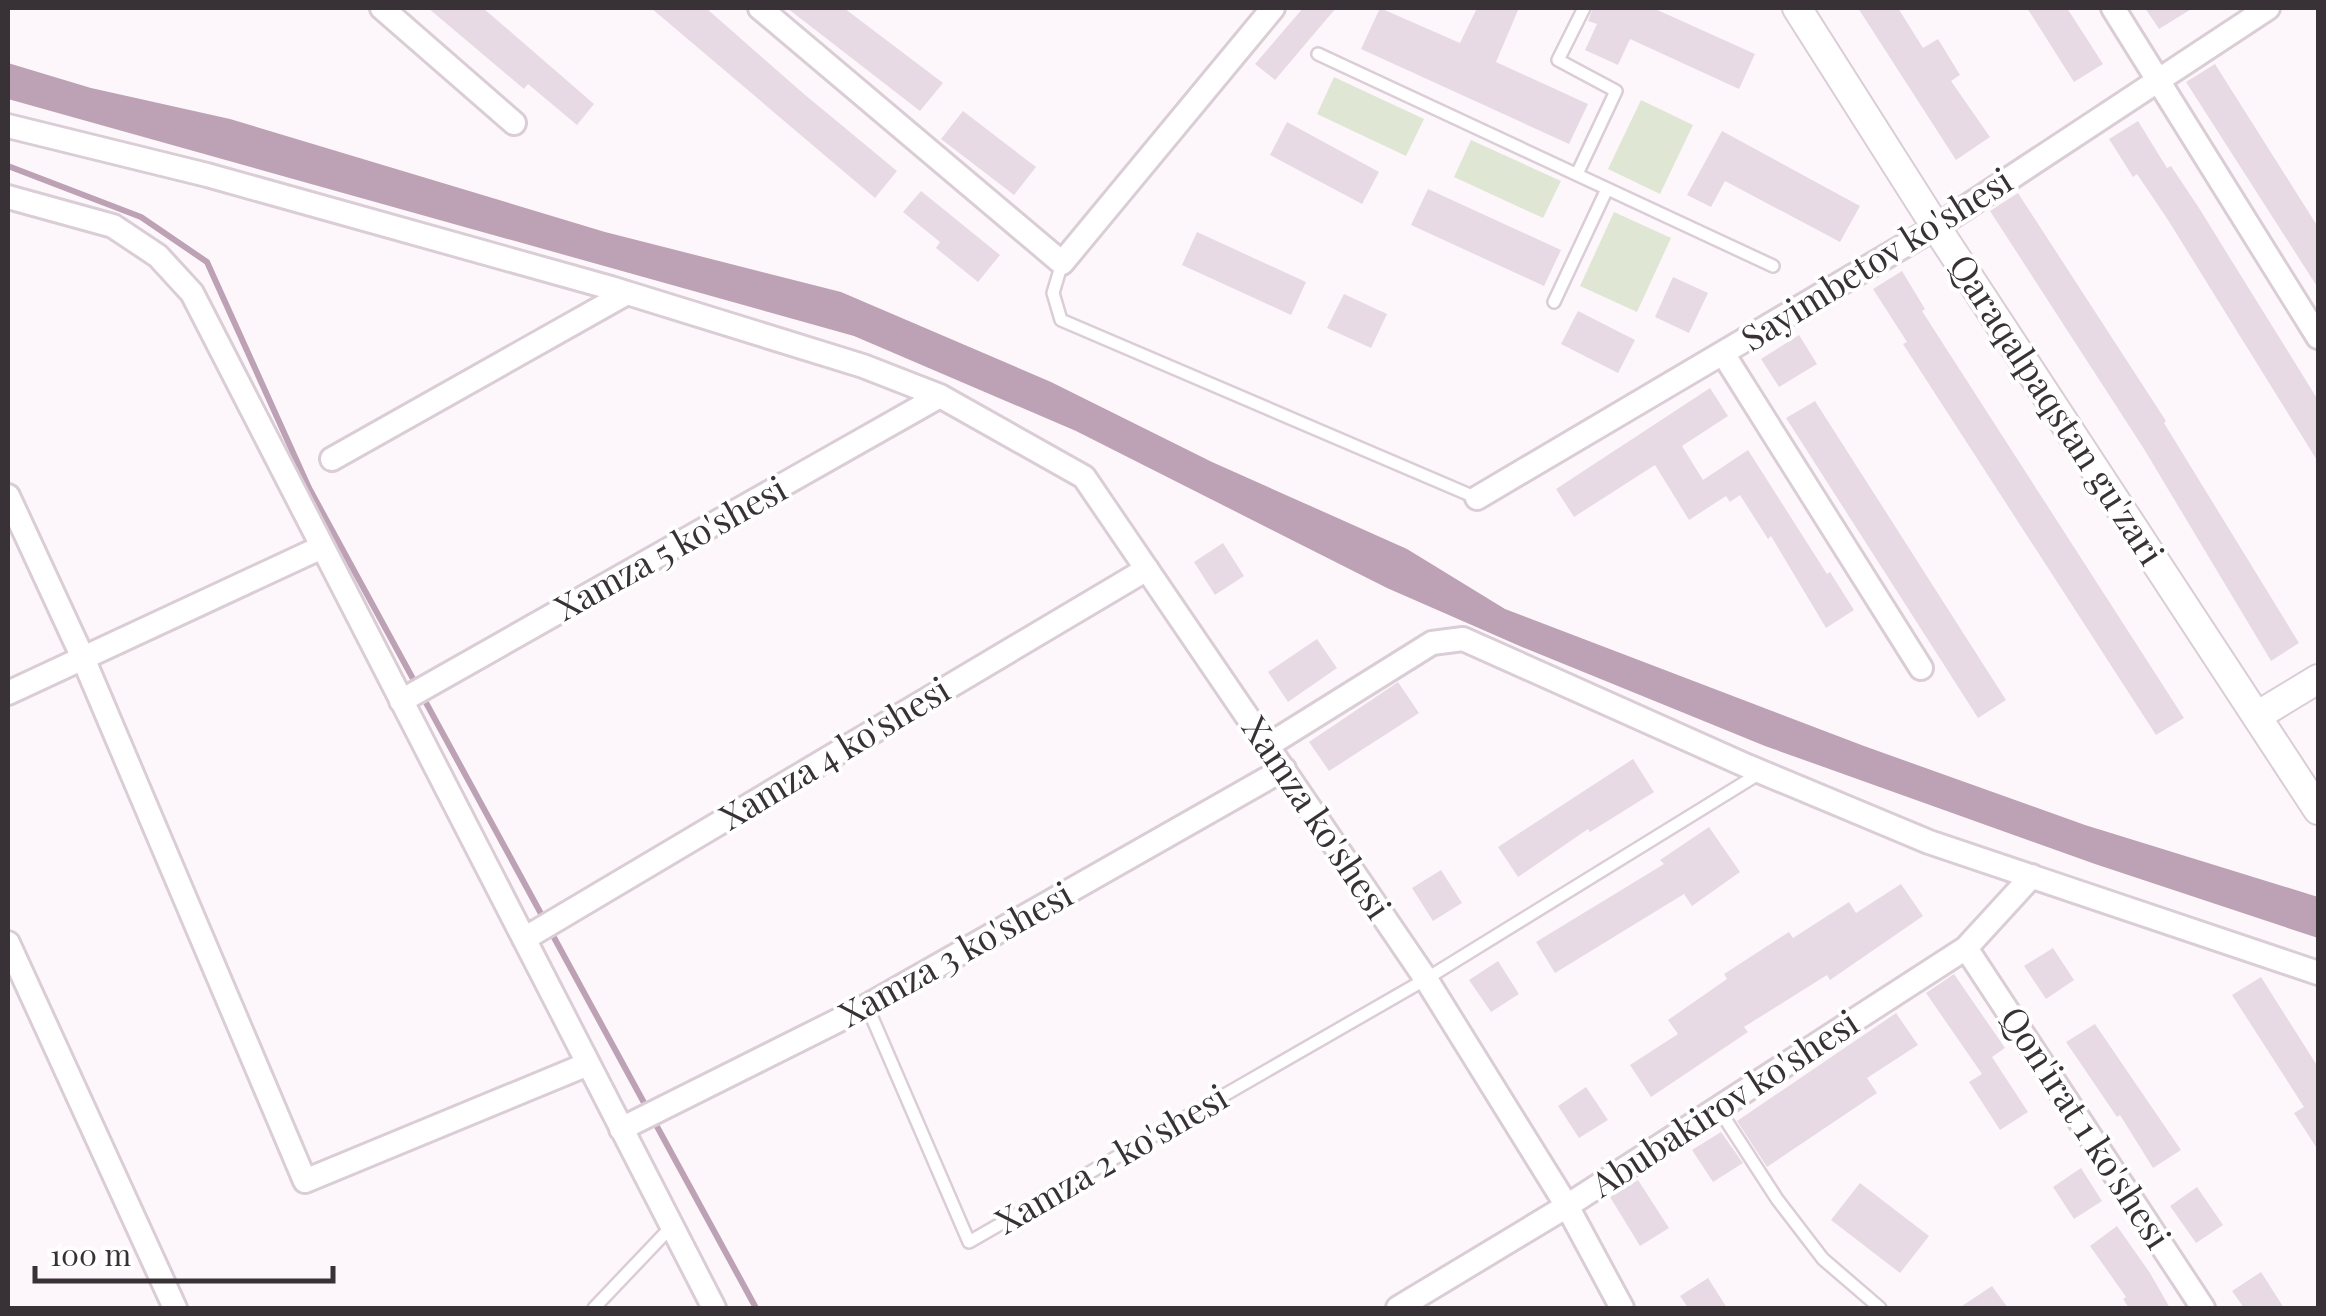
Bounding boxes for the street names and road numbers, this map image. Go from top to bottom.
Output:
street label: Sayimbetov ko'shesi [1731,156,2020,360]
street label: Qaraqalpaqstan gu'zari [1940,244,2176,573]
street label: Xamza 5 ko'shesi [546,464,794,630]
street label: Xamza 4 ko'shesi [710,665,957,839]
street label: Xamza ko'shesi [1233,706,1403,927]
street label: Xamza 3 ko'shesi [830,869,1080,1036]
street label: Qon'irat 1 ko'shesi [1991,997,2183,1257]
street label: Abubakirov ko'shesi [1580,998,1866,1206]
street label: Xamza 2 ko'shesi [986,1072,1235,1243]

